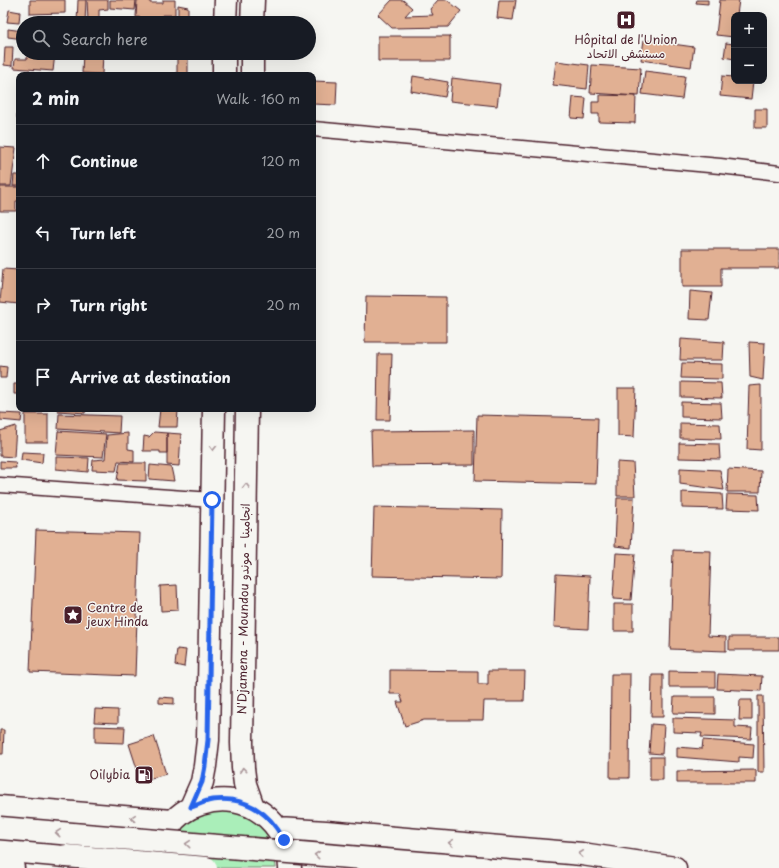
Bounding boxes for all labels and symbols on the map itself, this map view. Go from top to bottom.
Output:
hospital icon: Hôpital de l'Union مستشفى الاتحاد [615,9,637,31]
place label: Hôpital de l'Union مستشفى الاتحاد [574,30,678,62]
one-way arrow [209,445,218,451]
one-way arrow [242,483,250,489]
route start [203,491,221,509]
street label: N'Djamena - Moundou انجامينا - موندو [232,503,254,715]
place label: Centre de jeux Hinda [86,598,149,630]
place icon: Centre de jeux Hinda [62,604,84,626]
fuel station icon: Oilybia [133,764,155,786]
place label: Oilybia [90,765,131,783]
one-way arrow [239,767,248,773]
one-way arrow [130,814,136,823]
one-way arrow [55,829,61,838]
route end [275,831,293,849]
one-way arrow [448,839,454,848]
one-way arrow [185,840,191,849]
one-way arrow [314,850,320,859]
one-way arrow [578,850,584,859]

